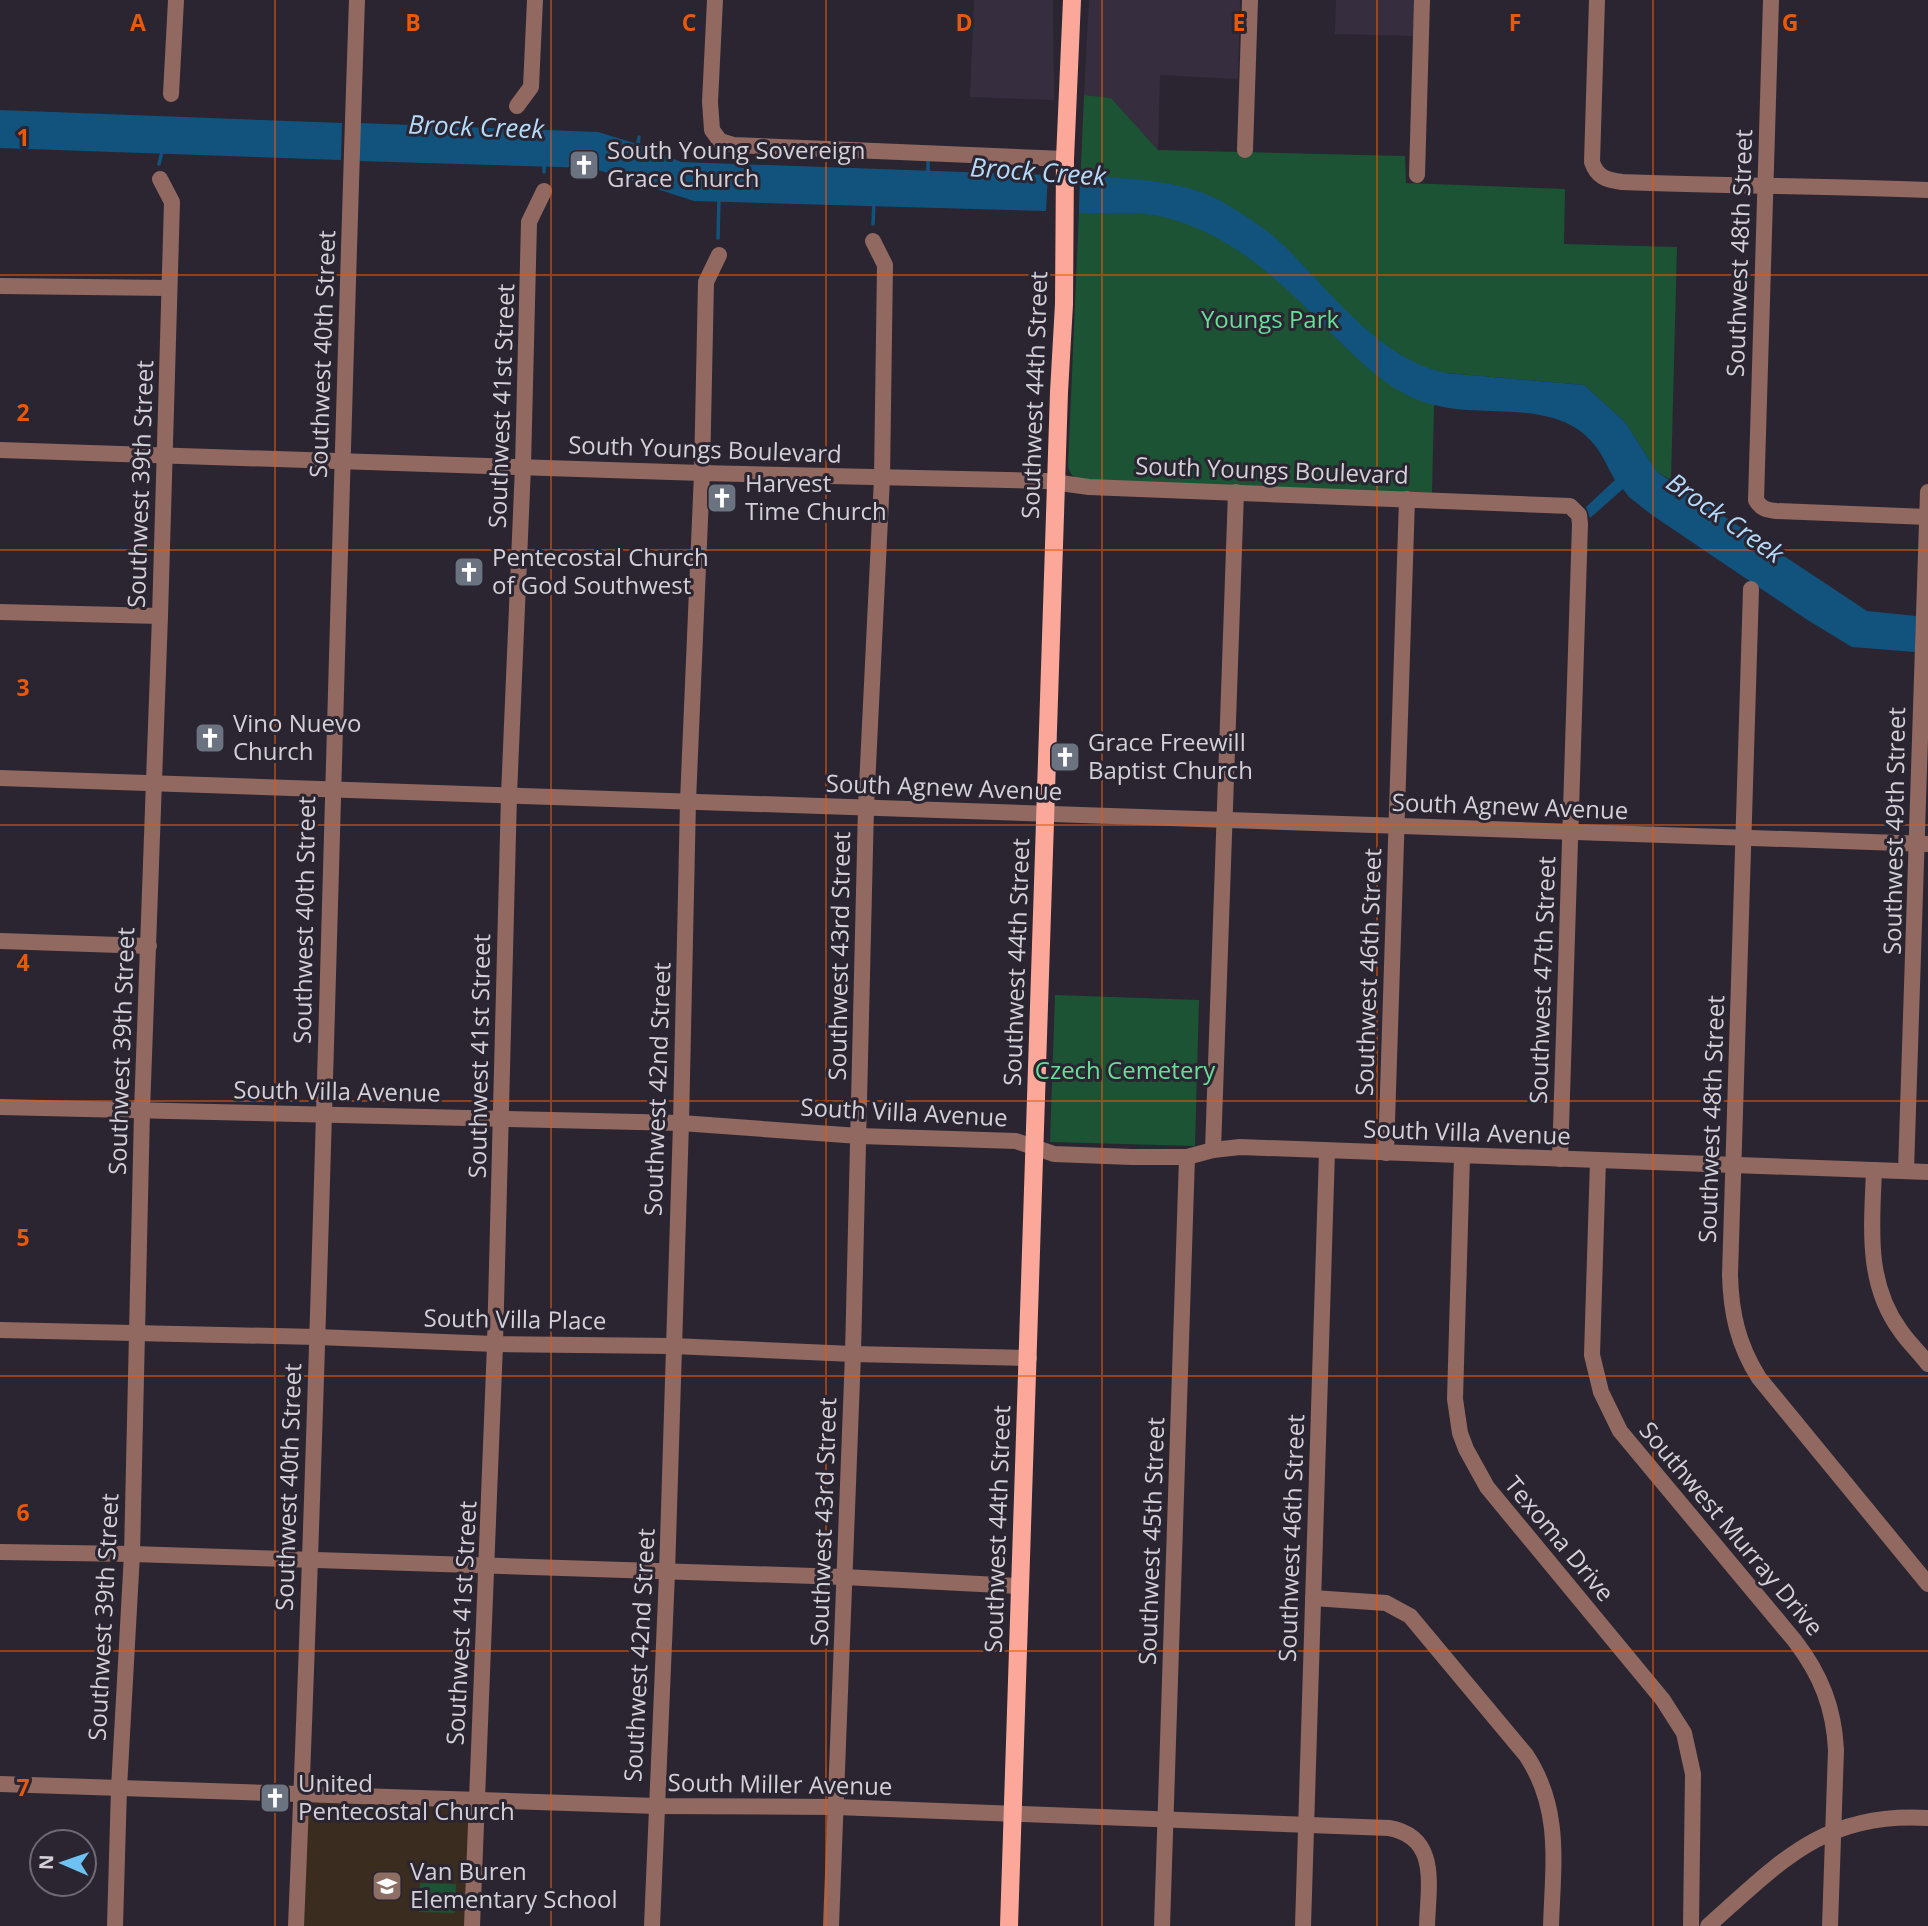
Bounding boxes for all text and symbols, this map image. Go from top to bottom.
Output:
text: A [130,6,146,38]
text: B [405,6,421,38]
text: C [682,6,696,38]
text: D [955,6,973,38]
text: E [1233,6,1245,38]
text: F [1509,6,1521,38]
text: G [1782,6,1798,38]
water label: Brock Creek [407,106,546,146]
text: 1 [16,121,30,153]
street label: Southwest 48th Street [1718,129,1759,377]
place label: South Young Sovereign Grace Church [607,133,866,194]
church icon: South Young Sovereign Grace Church [567,148,601,182]
water label: Brock Creek [969,148,1108,194]
street label: Southwest 40th Street [301,230,342,478]
street label: Southwest 44th Street [1013,271,1054,519]
street label: Southwest 41st Street [480,283,521,529]
park label: Youngs Park [1201,302,1339,335]
street label: Southwest 39th Street [119,360,160,608]
text: 2 [16,396,30,428]
street label: South Youngs Boulevard [568,427,842,470]
street label: South Youngs Boulevard [1135,448,1409,491]
water label: Brock Creek [1660,463,1793,572]
place label: Harvest Time Church [745,466,887,527]
church icon: Harvest Time Church [705,481,739,515]
place label: Pentecostal Church of God Southwest [492,540,709,601]
church icon: Pentecostal Church of God Southwest [452,555,486,589]
text: 3 [16,671,30,703]
place label: Vino Nuevo Church [233,706,361,767]
street label: Southwest 49th Street [1875,707,1912,955]
church icon: Vino Nuevo Church [193,721,227,755]
place label: Grace Freewill Baptist Church [1088,725,1253,786]
church icon: Grace Freewill Baptist Church [1048,740,1082,774]
street label: South Agnew Avenue [825,766,1063,807]
street label: South Agnew Avenue [1391,785,1629,826]
street label: Southwest 40th Street [285,796,322,1044]
street label: Southwest 43rd Street [820,831,857,1081]
street label: Southwest 44th Street [995,838,1036,1086]
street label: Southwest 46th Street [1347,848,1388,1096]
street label: Southwest 47th Street [1521,856,1562,1104]
street label: Southwest 39th Street [100,927,141,1175]
street label: Southwest 41st Street [460,933,497,1179]
text: 4 [16,946,30,978]
street label: Southwest 42nd Street [636,961,677,1216]
street label: Southwest 48th Street [1690,995,1731,1243]
park label: Czech Cemetery [1035,1053,1216,1086]
street label: South Villa Avenue [233,1072,441,1109]
street label: South Villa Avenue [800,1090,1009,1133]
street label: South Villa Avenue [1363,1111,1571,1152]
text: 5 [16,1221,30,1253]
street label: South Villa Place [423,1300,607,1337]
street label: Southwest 40th Street [267,1363,308,1611]
street label: Southwest 43rd Street [802,1397,843,1647]
street label: Southwest 44th Street [976,1405,1017,1653]
street label: Southwest 46th Street [1270,1414,1311,1662]
street label: Southwest Murray Drive [1633,1414,1832,1642]
street label: Southwest 45th Street [1130,1417,1171,1665]
street label: Texoma Drive [1498,1468,1622,1608]
street label: Southwest 39th Street [80,1492,125,1742]
text: 6 [16,1496,30,1528]
street label: Southwest 41st Street [438,1500,483,1746]
street label: Southwest 42nd Street [615,1527,662,1783]
street label: South Miller Avenue [667,1765,893,1802]
place label: United Pentecostal Church [298,1766,515,1827]
text: 7 [16,1771,30,1803]
church icon: United Pentecostal Church [258,1781,292,1815]
north arrow [28,1828,98,1898]
text: N [33,1854,59,1871]
place label: Van Buren Elementary School [410,1854,618,1915]
school or university icon: Van Buren Elementary School [370,1869,404,1903]

